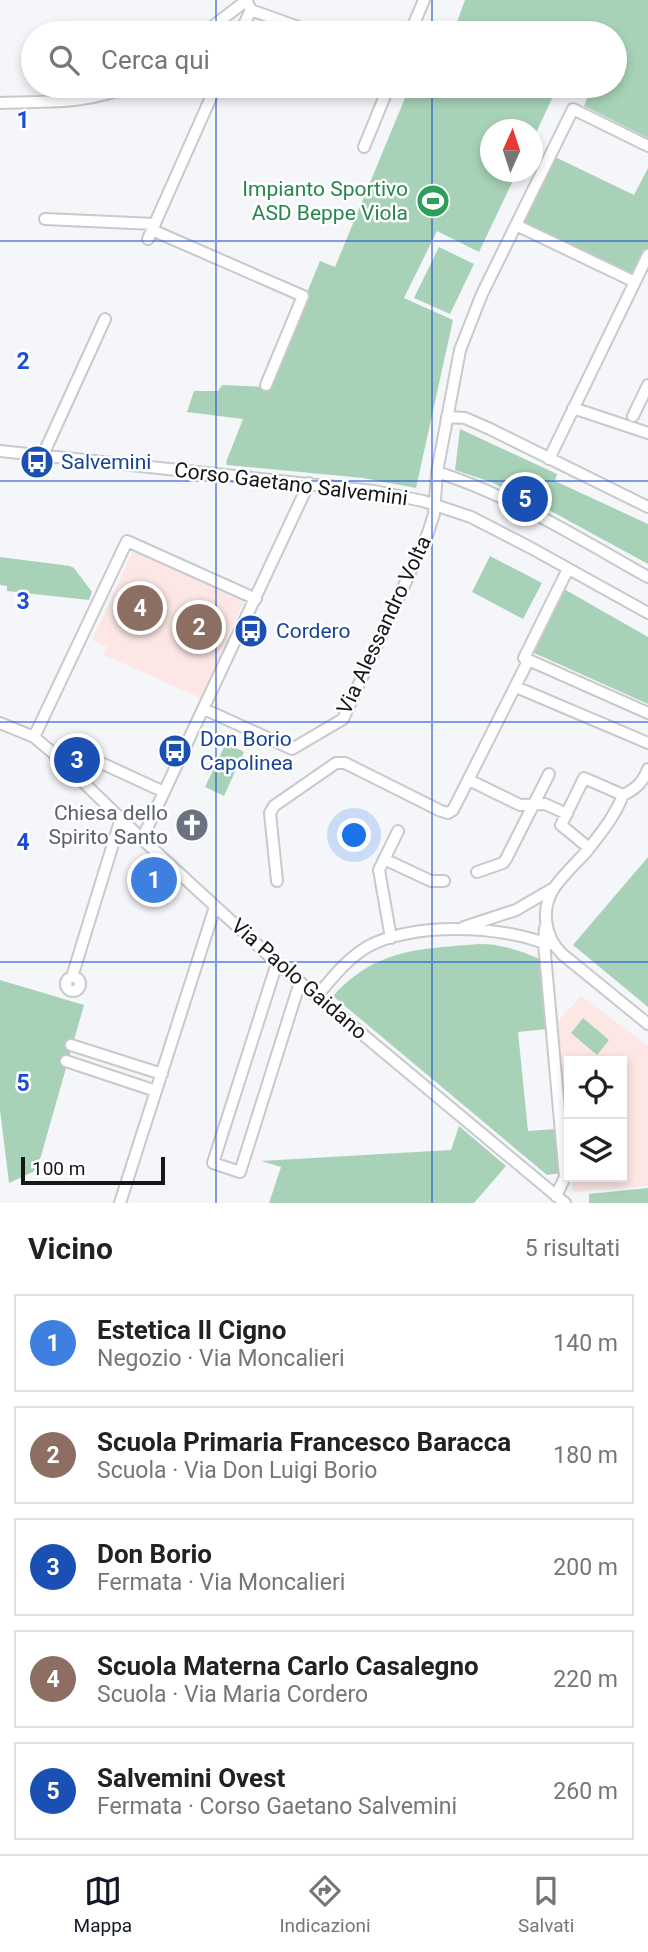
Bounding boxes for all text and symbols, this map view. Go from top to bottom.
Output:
search box [21,21,627,98]
icon: search [45,41,83,79]
text: Cerca qui [101,45,210,75]
text: 1 [16,107,30,134]
north arrow [480,119,543,182]
place label: Impianto Sportivo ASD Beppe Viola [242,177,408,225]
sports icon: Impianto Sportivo ASD Beppe Viola [414,182,452,220]
text: 2 [16,348,30,375]
bus stop icon: Salvemini [18,443,56,481]
place label: Salvemini [61,450,151,474]
street label: Corso Gaetano Salvemini [173,458,409,510]
pin: 5 [502,473,548,525]
street label: Via Alessandro Volta [332,532,436,718]
pin: 4 [117,582,163,634]
text: 3 [16,588,30,615]
pin: 2 [176,601,222,653]
bus stop icon: Cordero [232,612,270,650]
place label: Cordero [276,619,350,643]
place label: Don Borio Capolinea [200,727,293,775]
bus stop icon: Don Borio Capolinea [156,732,194,770]
pin: 3 [54,734,100,786]
place label: Chiesa dello Spirito Santo [48,801,168,849]
church icon: Chiesa dello Spirito Santo [173,806,211,844]
your location [337,818,371,852]
text: 4 [16,829,30,856]
pin: 1 [131,854,177,906]
street label: Via Paolo Gaidano [226,914,372,1044]
map controls [564,1056,627,1182]
button: locate [564,1056,627,1119]
text: 5 [16,1070,30,1097]
button: layers [564,1119,627,1182]
scale bar [21,1154,164,1186]
text: 100 m [32,1157,85,1180]
text: Vicino [28,1231,113,1266]
text: 5 risultati [525,1235,620,1262]
text: Estetica Il Cigno [97,1315,286,1345]
text: 1 [46,1330,60,1357]
text: 140 m [553,1330,618,1357]
text: Negozio · Via Moncalieri [97,1345,345,1372]
text: Scuola Primaria Francesco Baracca [97,1427,511,1457]
text: 2 [46,1442,60,1469]
text: 180 m [553,1442,618,1469]
text: Scuola · Via Don Luigi Borio [97,1457,377,1484]
text: Don Borio [97,1539,212,1569]
text: 3 [46,1554,60,1581]
text: 200 m [553,1554,618,1581]
text: Fermata · Via Moncalieri [97,1569,345,1596]
text: Scuola Materna Carlo Casalegno [97,1651,479,1681]
text: 4 [46,1666,60,1693]
text: 220 m [553,1666,618,1693]
text: Scuola · Via Maria Cordero [97,1681,368,1708]
text: Salvemini Ovest [97,1763,285,1793]
text: 5 [46,1778,60,1805]
text: 260 m [553,1778,618,1805]
text: Fermata · Corso Gaetano Salvemini [97,1793,457,1820]
tab: Mappa [74,1872,132,1937]
tab: Indicazioni [279,1872,371,1937]
tab: Salvati [518,1872,574,1937]

